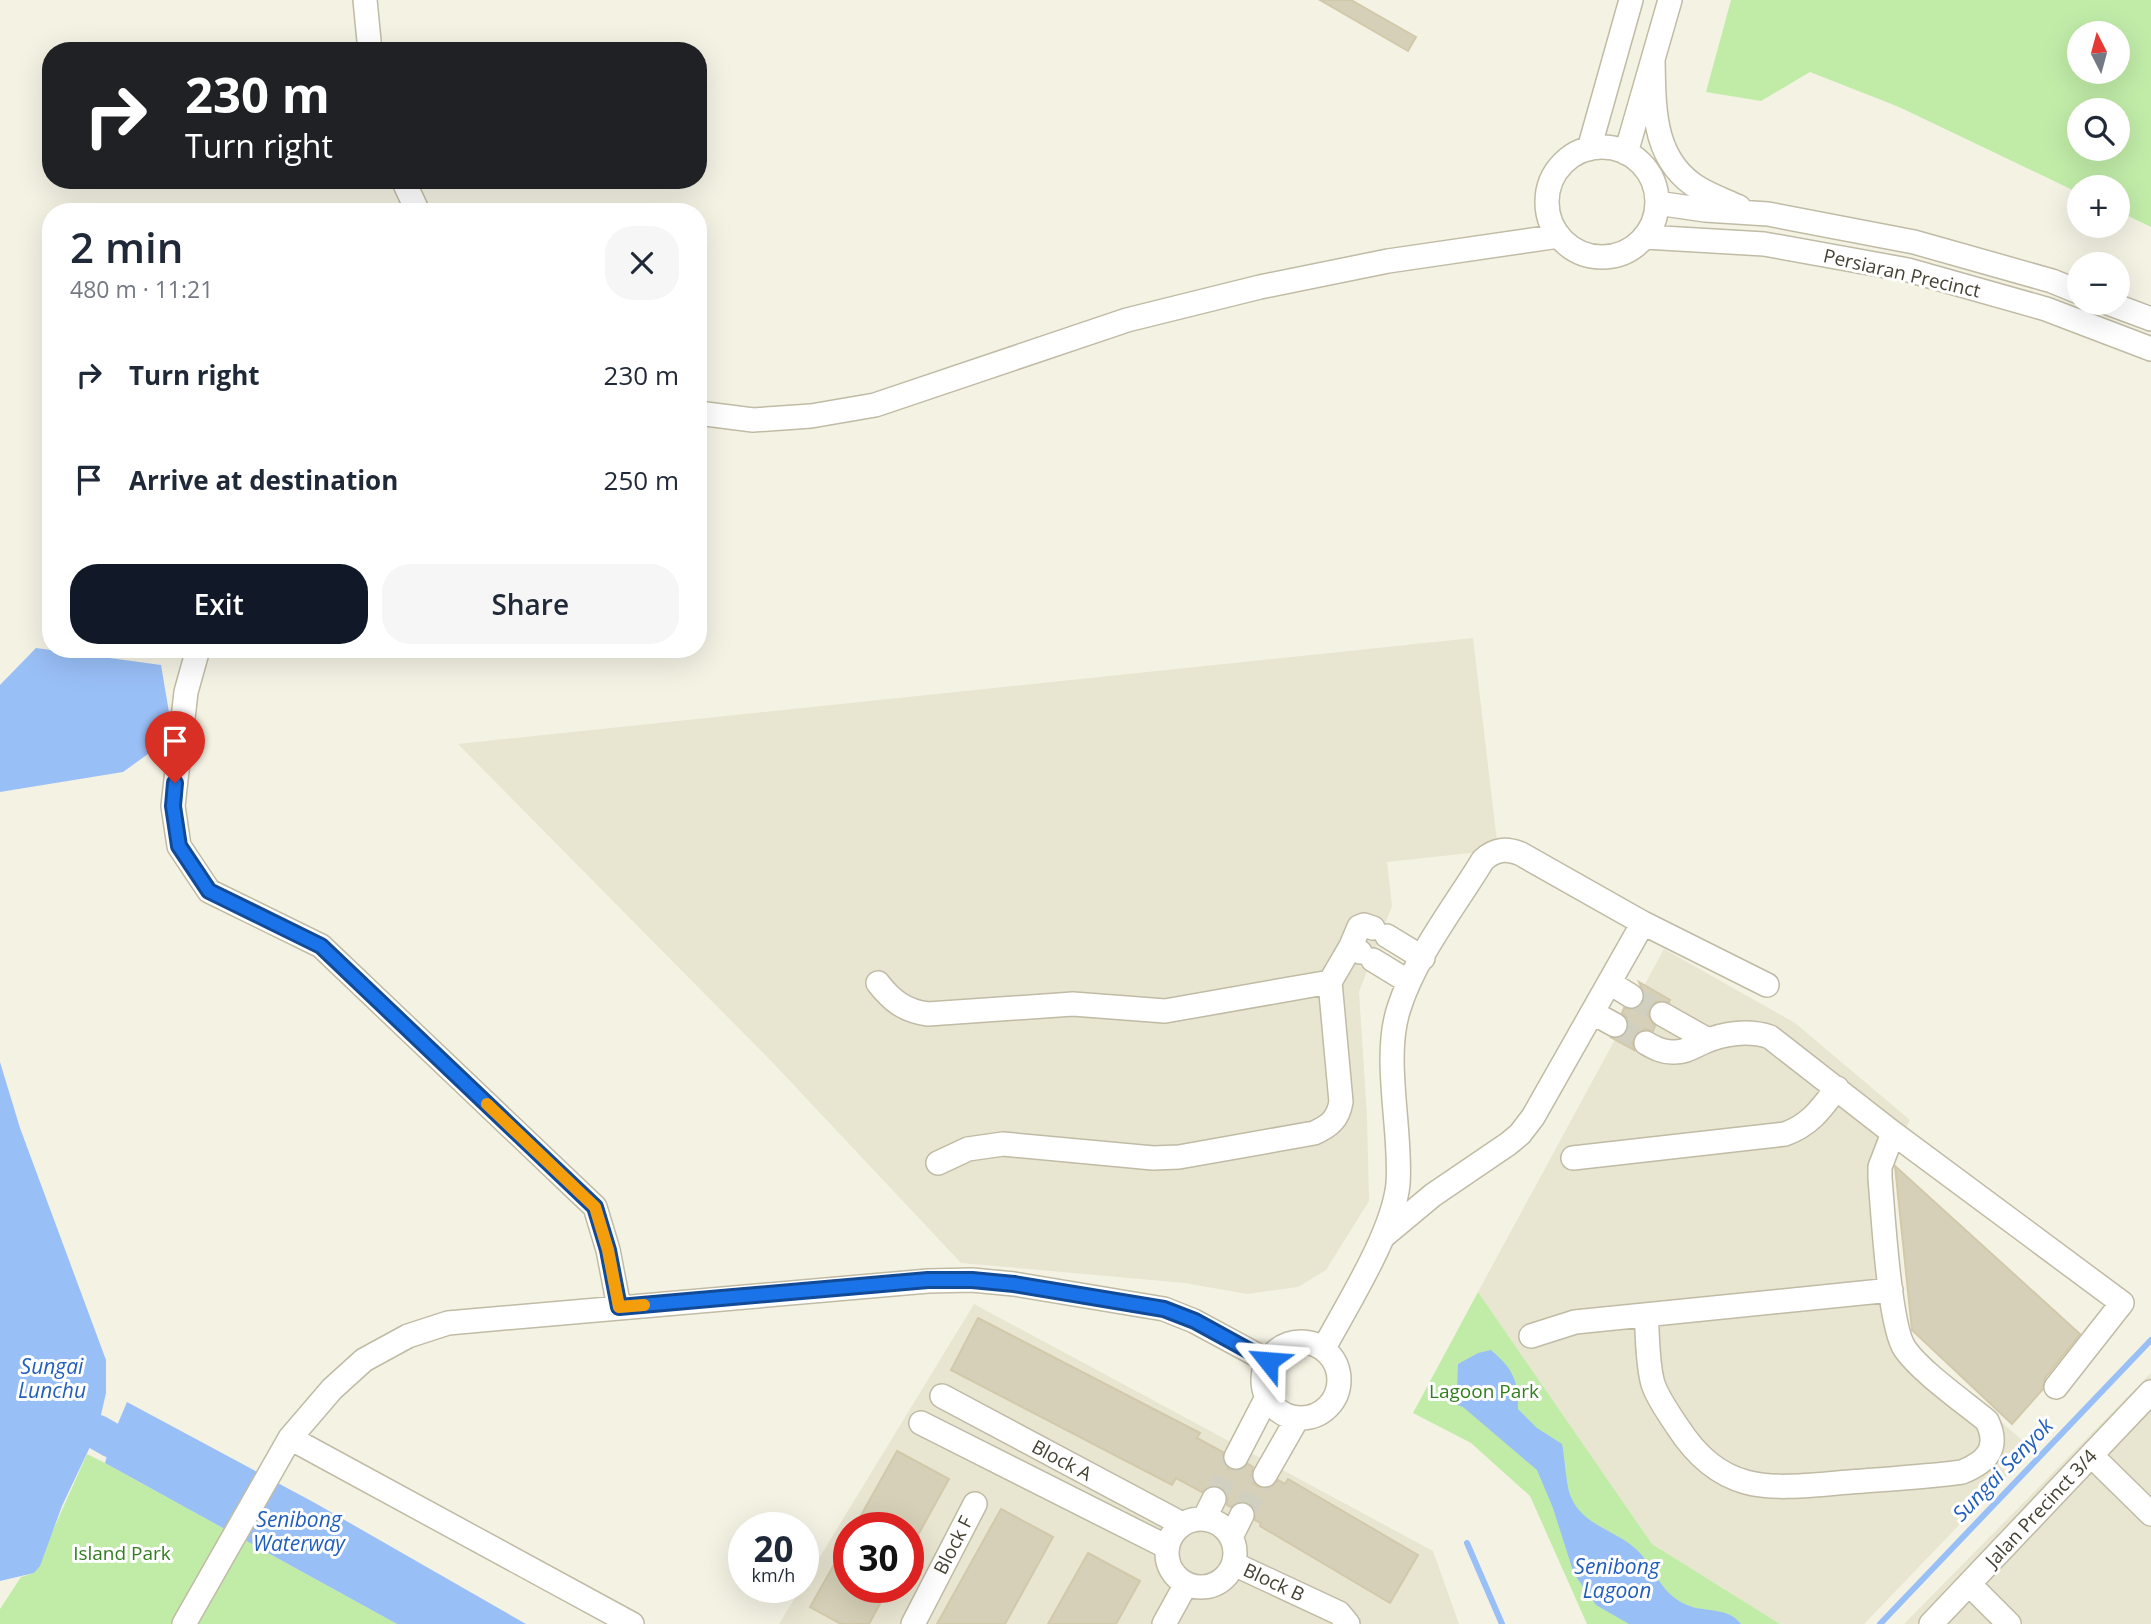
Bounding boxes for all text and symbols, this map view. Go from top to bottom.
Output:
north arrow [2067,21,2130,84]
map controls [2067,21,2130,315]
text: 230 m [185,61,330,127]
icon: right [70,70,161,161]
button: search [2067,98,2130,161]
text: Turn right [185,124,333,167]
button: + [2067,175,2130,238]
text: 2 min [70,218,183,275]
button: close [605,226,679,300]
street label: Persiaran Precinct [1821,242,1983,304]
button: − [2067,252,2130,315]
text: 480 m · 11:21 [70,273,213,305]
icon: right [70,356,108,394]
text: Turn right [129,357,260,393]
text: 230 m [604,357,679,393]
icon: arrive [70,461,108,499]
text: Arrive at destination [129,462,398,498]
text: 250 m [604,462,679,498]
button: Exit [70,564,368,644]
button: Share [382,564,679,644]
pin [145,711,205,783]
icon: arrive [156,722,194,760]
position arrow [1231,1324,1305,1398]
water label: Sungai Lunchu [18,1352,86,1404]
park label: Lagoon Park [1429,1378,1539,1404]
water label: Sungai Senyok [1946,1411,2059,1527]
street label: Block A [1027,1433,1097,1487]
street label: Jalan Precinct 3/4 [1978,1443,2103,1574]
water label: Senibong Waterway [253,1505,346,1557]
street label: Block F [927,1511,979,1579]
speed limit sign: 30 [833,1512,924,1603]
text: 20 [753,1525,794,1572]
park label: Island Park [73,1540,171,1566]
water label: Senibong Lagoon [1574,1552,1661,1604]
street label: Block B [1239,1557,1309,1607]
text: km/h [752,1563,795,1587]

